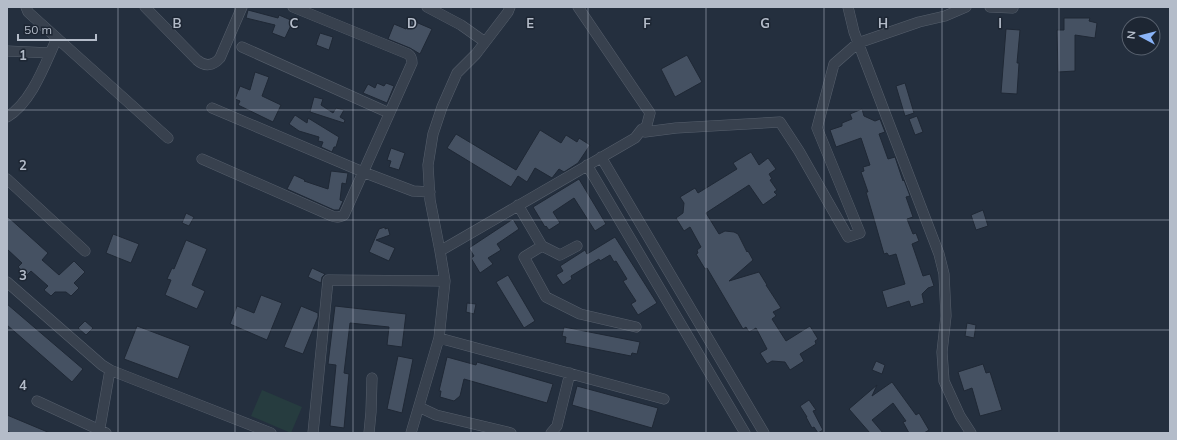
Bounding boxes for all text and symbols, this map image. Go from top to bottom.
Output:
text: B [173,15,182,31]
text: C [290,15,299,31]
text: D [407,15,417,31]
text: E [526,15,534,31]
text: F [643,15,651,31]
text: G [760,15,770,31]
text: H [878,15,888,31]
text: I [998,15,1002,31]
scale bar [18,16,96,42]
north arrow [1121,16,1161,56]
text: 50 m [24,22,52,37]
text: N [1124,30,1139,40]
text: 1 [19,47,27,63]
text: 2 [19,157,27,173]
text: 3 [19,267,27,283]
text: 4 [19,377,27,393]

